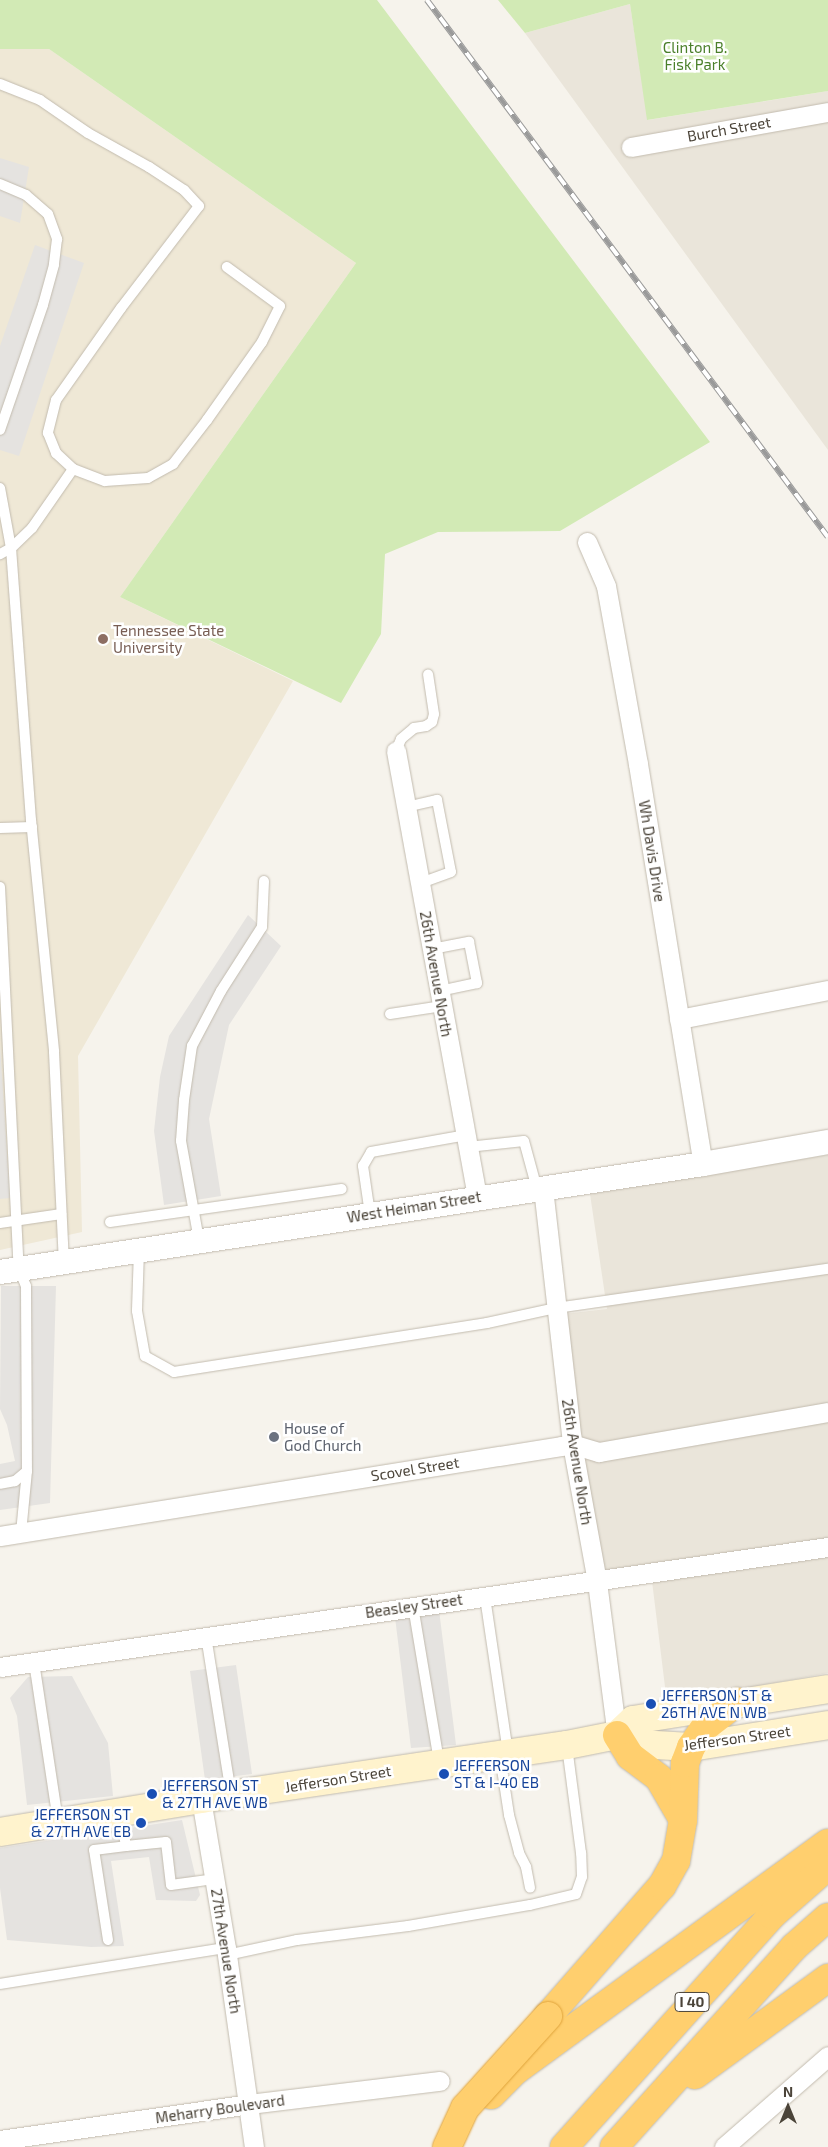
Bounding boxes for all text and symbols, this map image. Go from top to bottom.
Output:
park label: Clinton B. Fisk Park [663,38,727,73]
street label: Burch Street [686,113,772,145]
place label: Tennessee State University [113,621,224,656]
marker: Tennessee State University [97,633,109,645]
street label: Wh Davis Drive [635,799,669,903]
street label: 26th Avenue North [416,909,456,1039]
street label: West Heiman Street [346,1188,482,1226]
street label: 26th Avenue North [558,1397,596,1527]
place label: House of God Church [284,1419,362,1454]
marker: House of God Church [268,1431,280,1443]
street label: Scovel Street [369,1453,461,1485]
street label: Beasley Street [364,1590,464,1622]
place label: JEFFERSON ST & 26TH AVE N WB [661,1686,773,1721]
marker: JEFFERSON ST & 26TH AVE N WB [645,1698,657,1710]
street label: Jefferson Street [682,1722,792,1754]
place label: JEFFERSON ST & I-40 EB [454,1756,539,1791]
street label: Jefferson Street [283,1762,393,1796]
marker: JEFFERSON ST & I-40 EB [438,1768,450,1780]
place label: JEFFERSON ST & 27TH AVE WB [162,1776,268,1811]
marker: JEFFERSON ST & 27TH AVE WB [146,1788,158,1800]
place label: JEFFERSON ST & 27TH AVE EB [30,1805,131,1840]
marker: JEFFERSON ST & 27TH AVE EB [135,1817,147,1829]
street label: 27th Avenue North [207,1887,245,2015]
road number: I 40 [674,1990,710,2014]
north arrow [763,2082,813,2132]
text: N [783,2083,793,2100]
street label: Meharry Boulevard [154,2091,286,2127]

